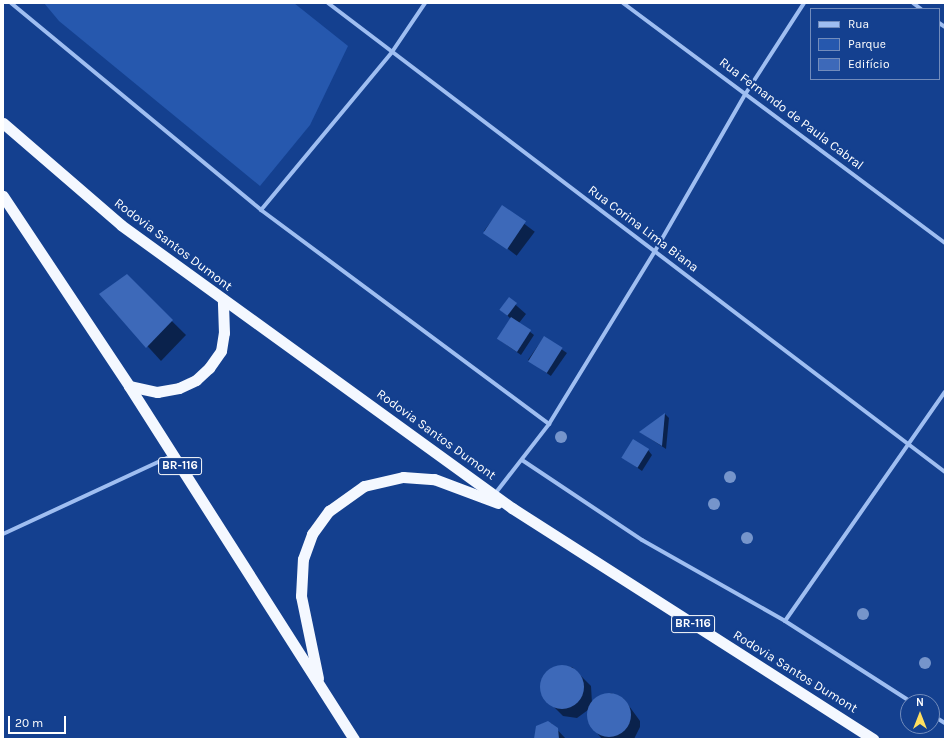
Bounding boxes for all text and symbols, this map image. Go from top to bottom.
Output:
legend [810,8,940,80]
text: Rua [848,17,869,31]
text: Parque [848,37,886,51]
street label: Rua Fernando de Paula Cabral [716,55,866,173]
text: Edifício [848,57,889,71]
street label: Rua Corina Lima Biana [585,182,701,276]
street label: Rodovia Santos Dumont [111,196,235,294]
street label: Rodovia Santos Dumont [373,386,499,484]
road number: BR-116 [158,456,202,476]
road number: BR-116 [671,614,715,634]
street label: Rodovia Santos Dumont [730,627,860,717]
north arrow [900,694,940,734]
text: N [916,696,924,709]
scale bar [10,708,68,734]
text: 20 m [15,716,43,730]

